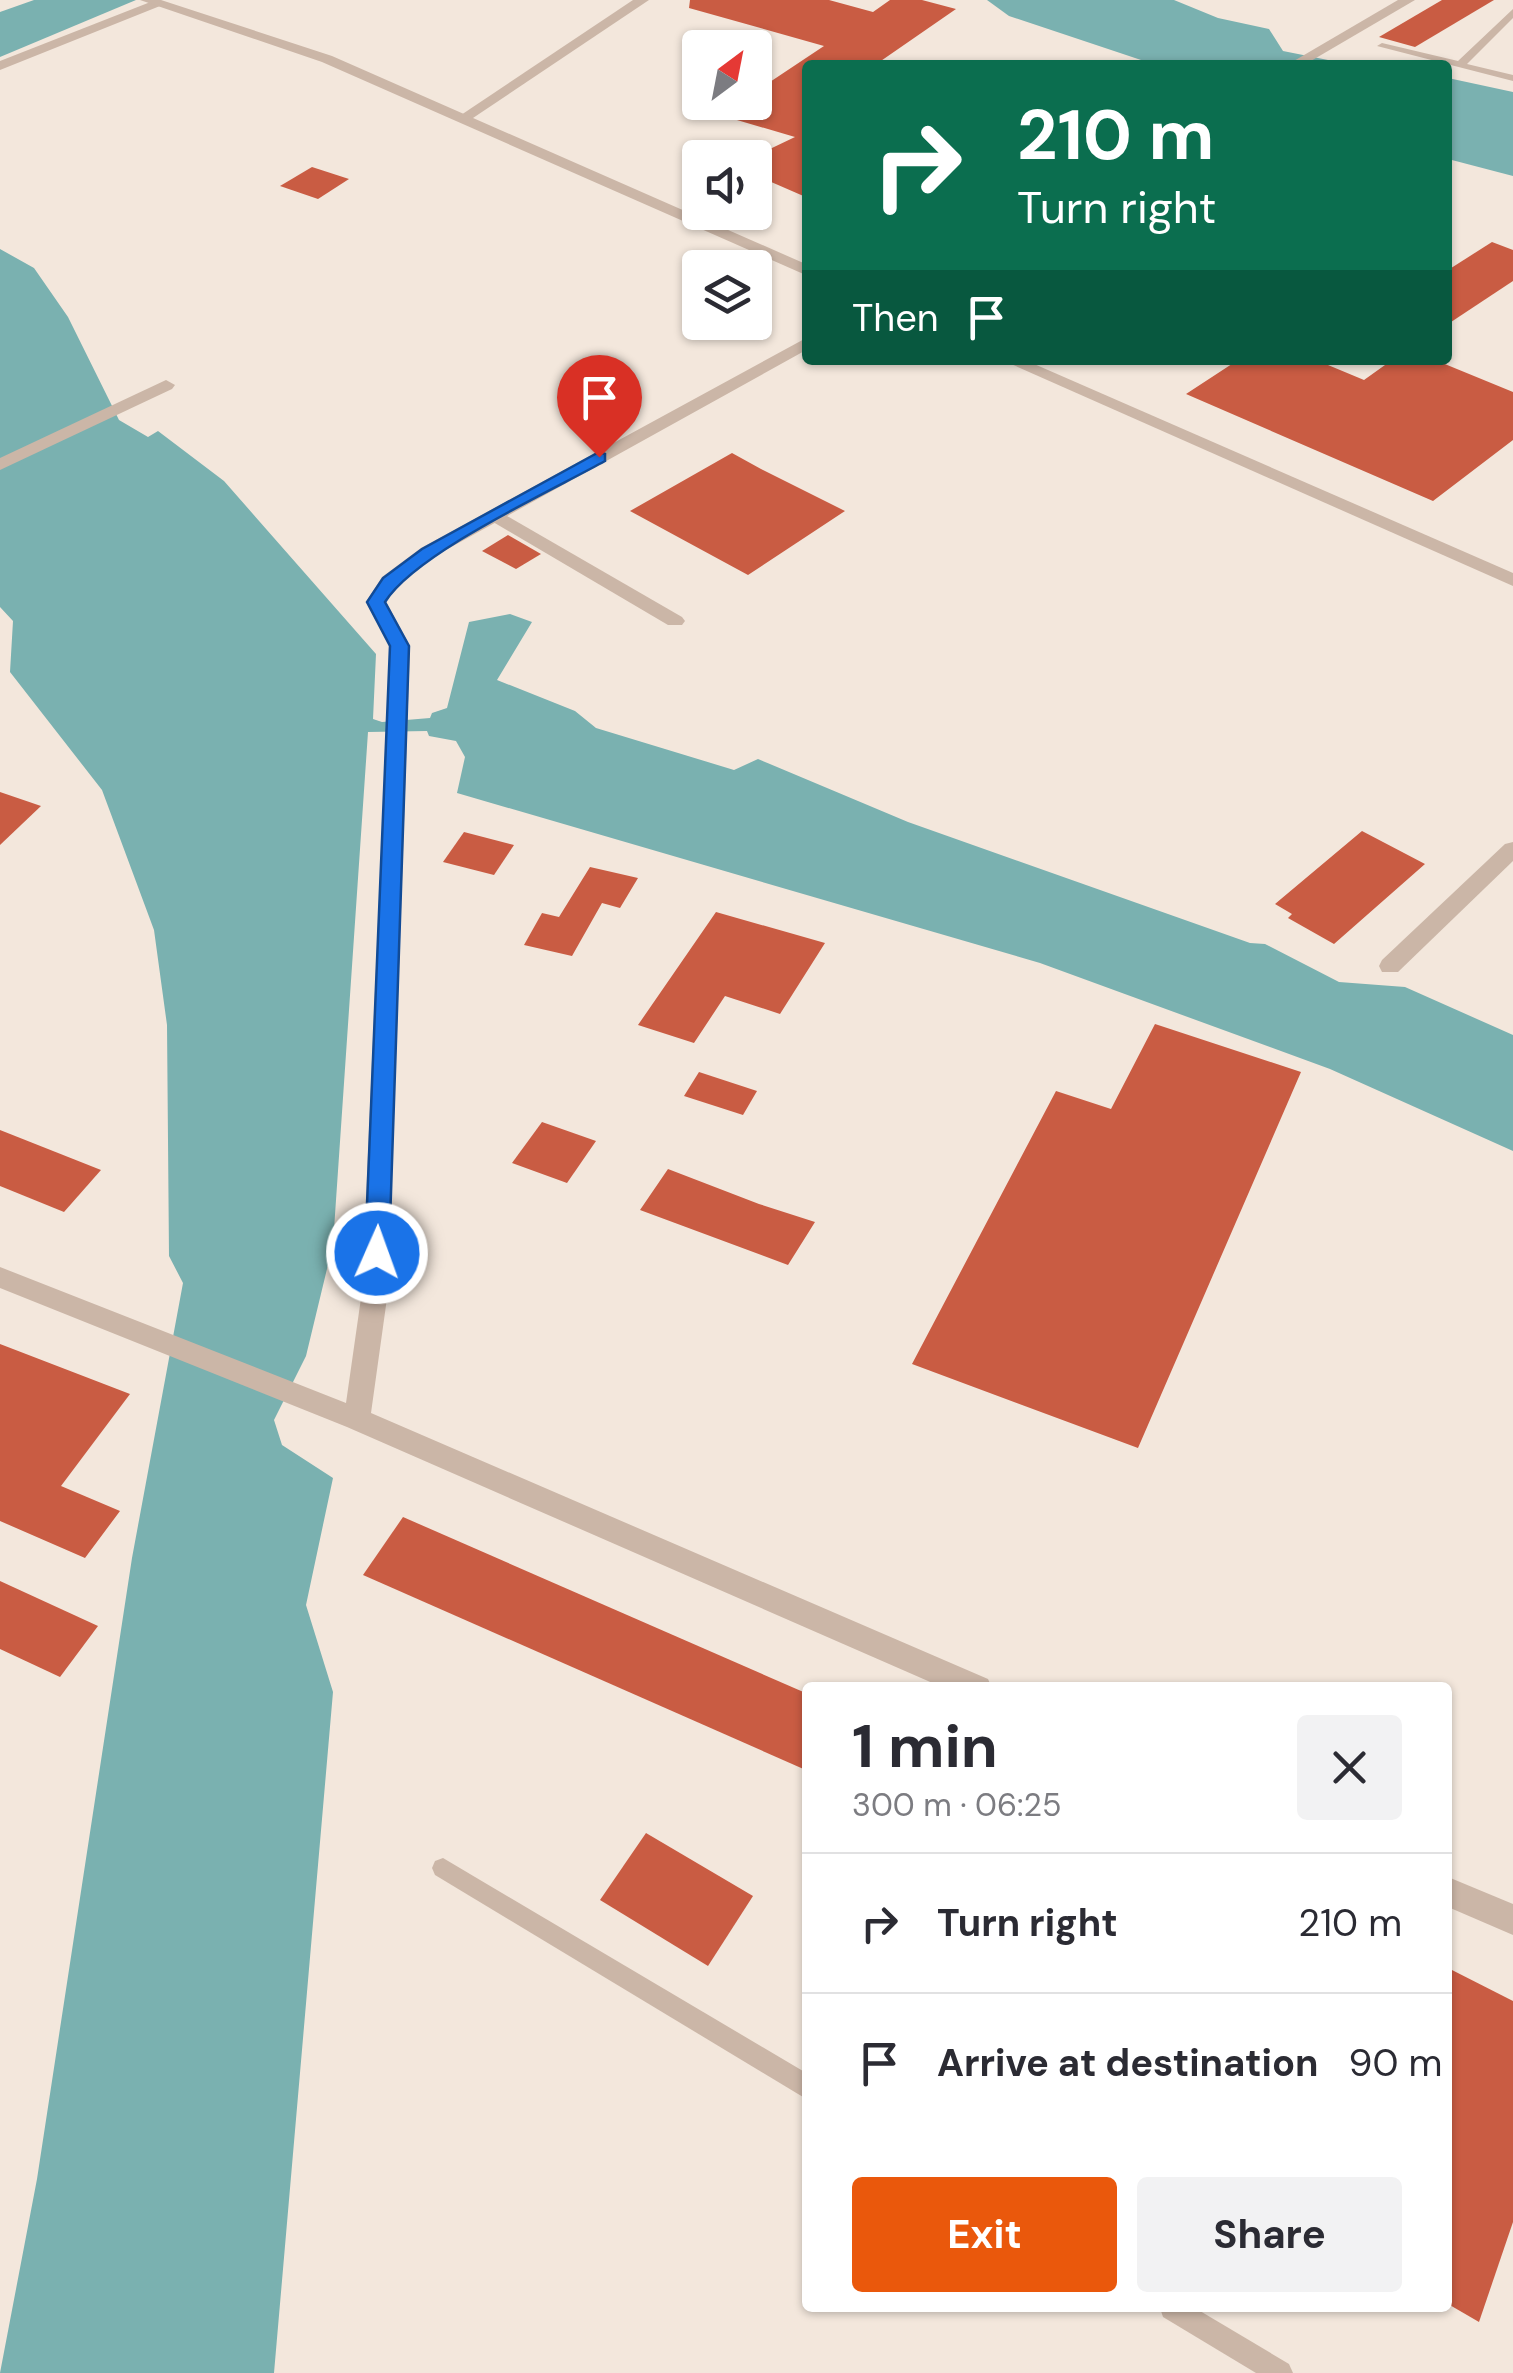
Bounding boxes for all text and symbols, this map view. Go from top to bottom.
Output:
north arrow [682,30,772,120]
map controls [682,30,772,340]
text: 210 m [1017,90,1214,181]
icon: right [852,100,982,230]
button: sound [682,140,772,230]
text: Turn right [1017,178,1216,237]
button: layers [682,250,772,340]
icon: arrive [959,290,1014,345]
text: Then [852,293,939,343]
pin [557,355,642,458]
icon: arrive [572,370,627,425]
position arrow [325,1201,429,1305]
text: 1 min [852,1707,998,1786]
button: close [1297,1715,1402,1820]
text: 300 m · 06:25 [852,1784,1061,1826]
icon: right [852,1896,907,1951]
text: Turn right [937,1898,1118,1948]
text: 210 m [1298,1898,1402,1948]
icon: arrive [852,2036,907,2091]
text: Arrive at destination [937,2038,1319,2088]
text: 90 m [1349,2038,1442,2088]
button: Exit [852,2177,1117,2292]
button: Share [1137,2177,1402,2292]

